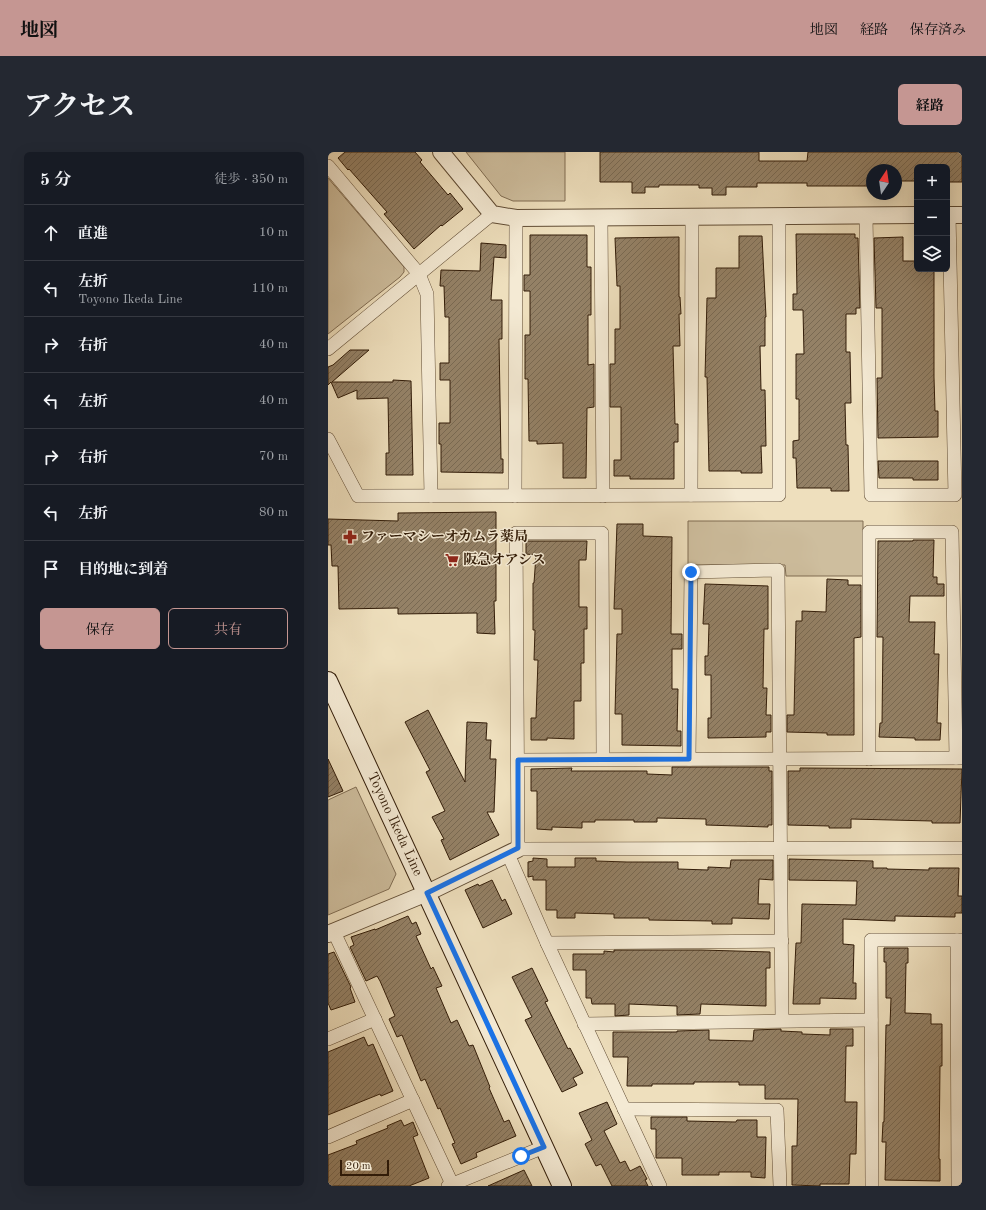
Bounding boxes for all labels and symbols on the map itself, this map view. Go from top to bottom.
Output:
north arrow [866,164,902,200]
pharmacy icon: ファーマシーオカムラ薬局 [342,529,358,545]
place label: ファーマシーオカムラ薬局 [361,529,528,544]
supermarket icon: 阪急オアシス [444,552,460,568]
place label: 阪急オアシス [463,552,546,567]
route end [682,563,700,581]
street label: Toyono Ikeda Line [365,770,425,878]
route start [512,1147,530,1165]
scale bar [340,1158,389,1177]

